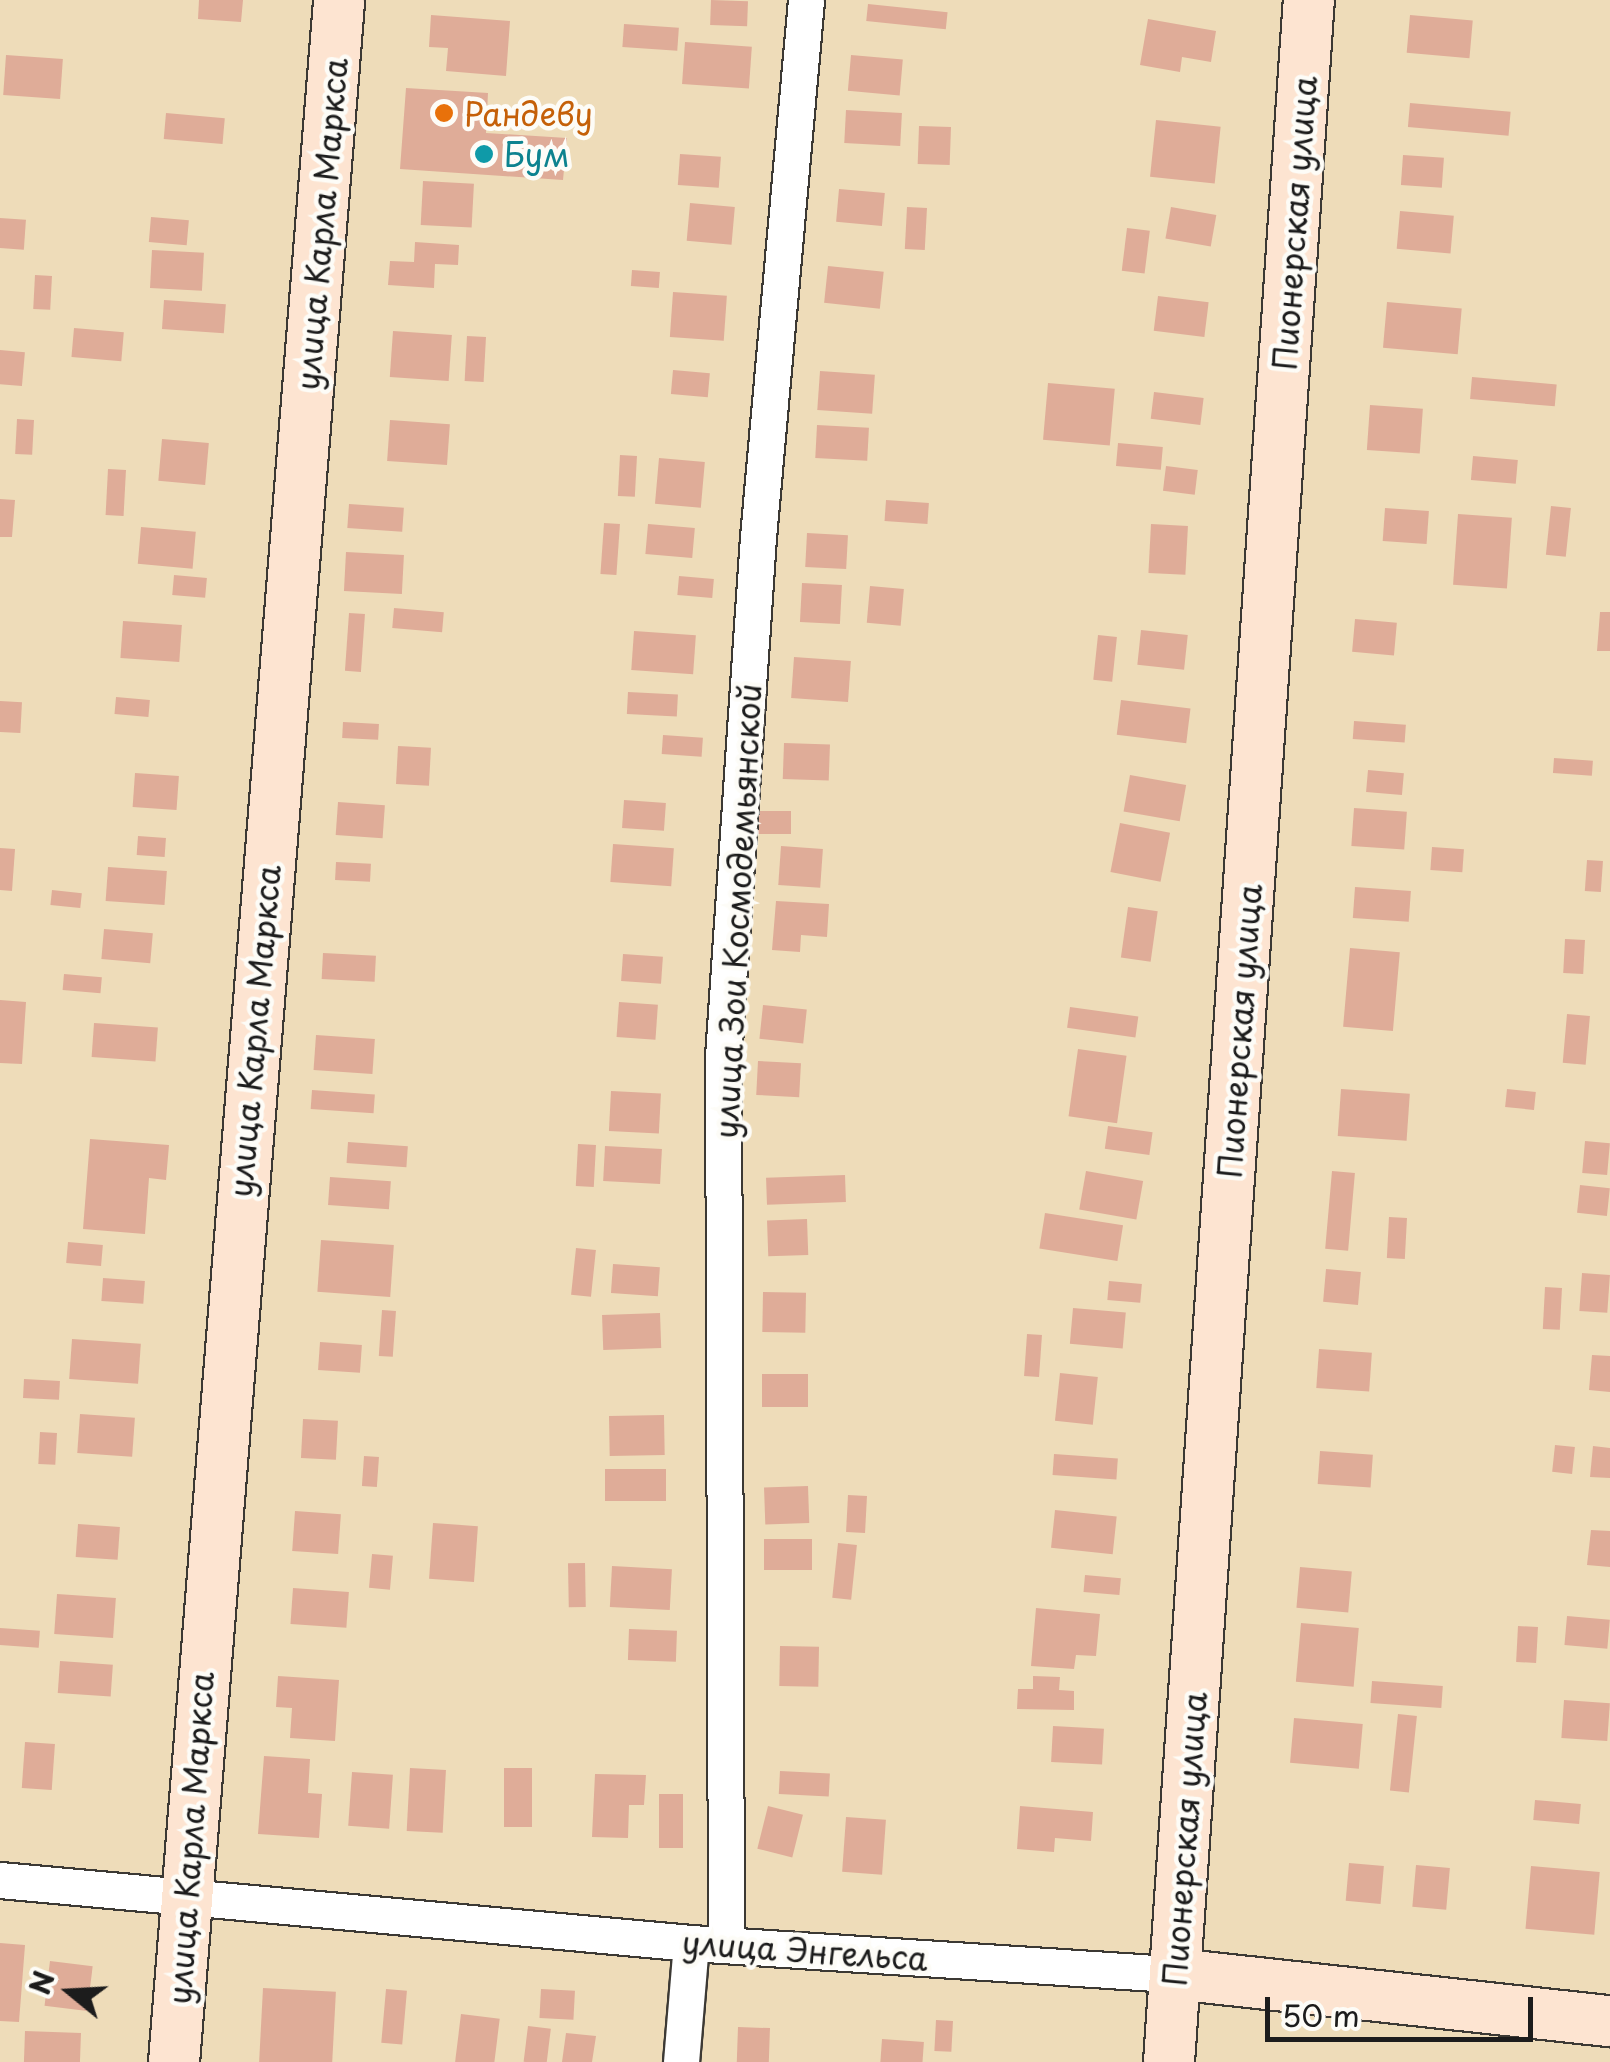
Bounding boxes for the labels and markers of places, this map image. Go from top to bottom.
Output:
place label: Рандеву [464,94,593,132]
marker: Рандеву [433,102,455,124]
place label: Бум [504,135,569,173]
marker: Бум [473,143,495,165]

